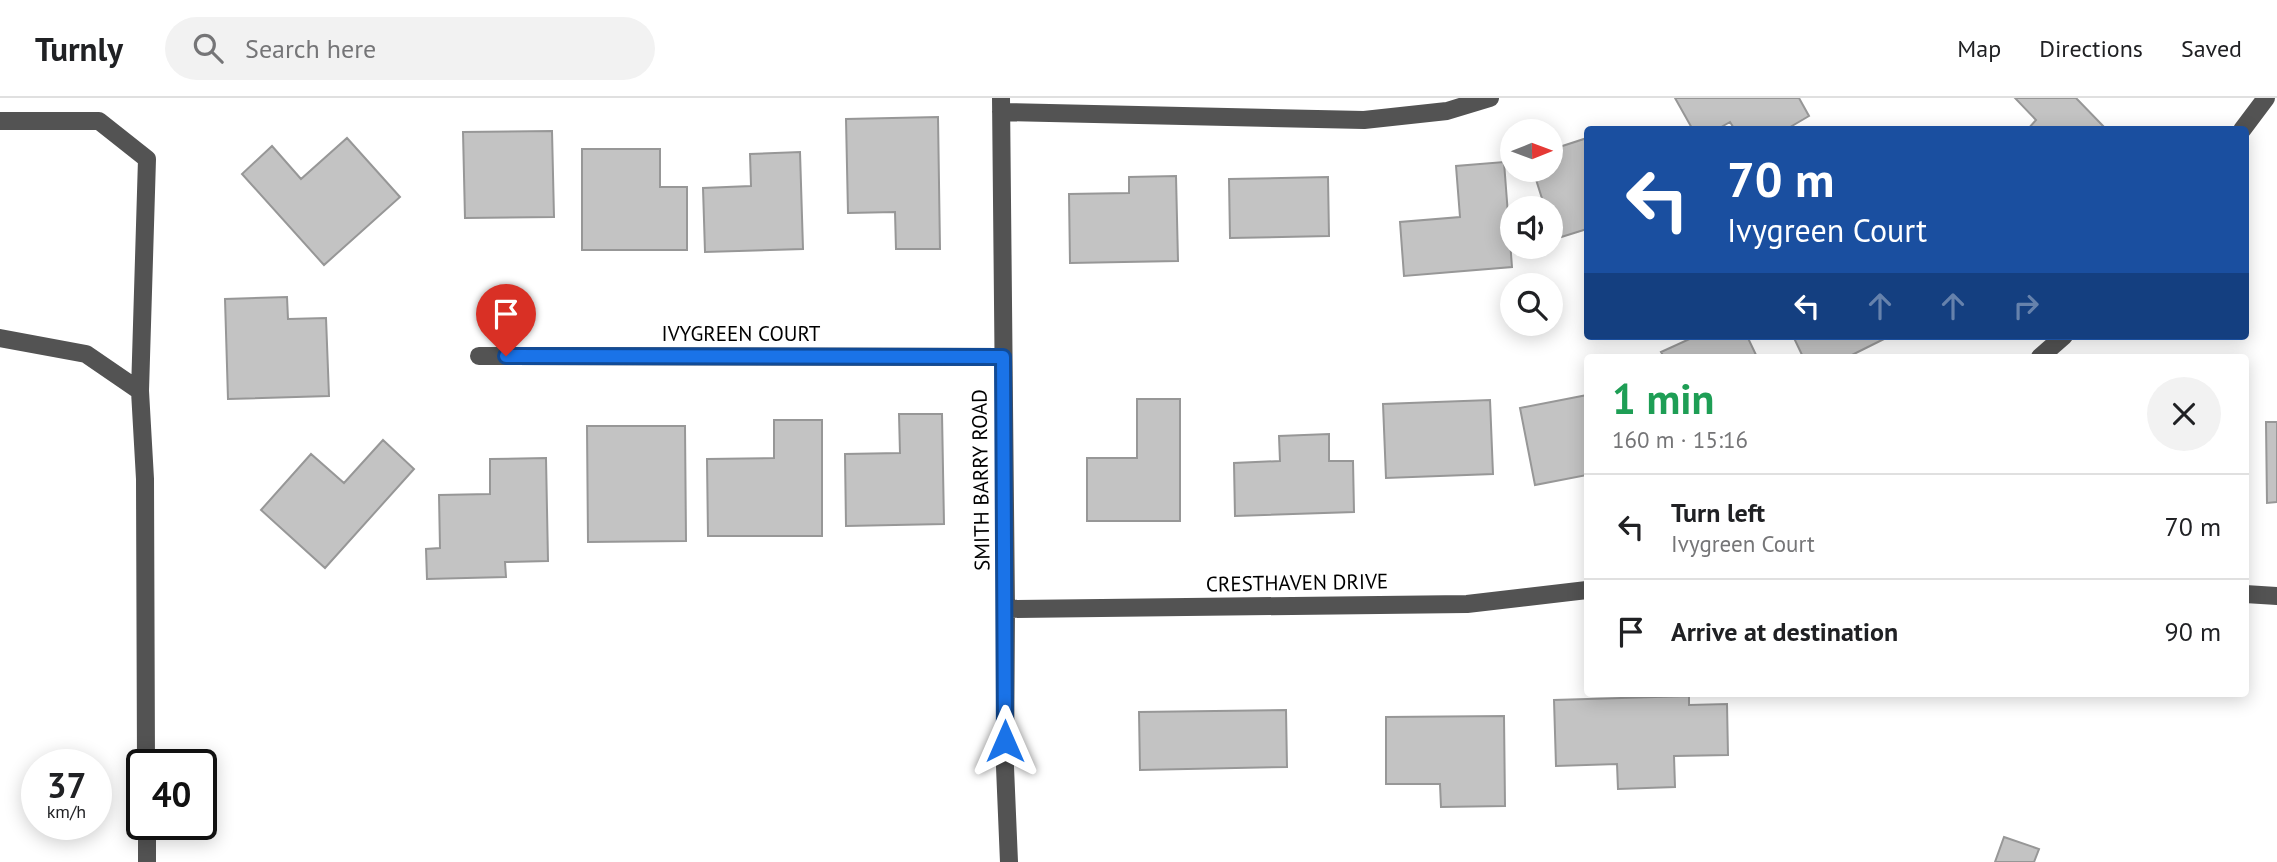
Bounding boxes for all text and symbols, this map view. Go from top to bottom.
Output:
search box [165,17,655,80]
text: Turnly [35,27,123,70]
icon: search [189,29,227,67]
text: Search here [245,32,376,65]
text: Map [1957,33,2001,64]
text: Directions [2039,33,2143,64]
text: Saved [2181,33,2242,64]
north arrow [1500,119,1563,182]
map controls [1500,119,1563,336]
text: 70 m [1727,147,1834,211]
icon: left [1612,154,1703,245]
button: sound [1500,196,1563,259]
text: Ivygreen Court [1727,209,1927,251]
button: search [1500,273,1563,336]
pin [476,284,536,356]
icon: left [1788,287,1826,325]
icon: ahead [1861,287,1899,325]
icon: ahead [1934,287,1972,325]
icon: right [2007,287,2045,325]
icon: arrive [487,295,525,333]
street label: IVYGREEN COURT [662,320,821,347]
text: 1 min [1612,371,1714,426]
button: close [2147,377,2221,451]
street label: SMITH BARRY ROAD [965,389,996,571]
text: 160 m · 15:16 [1612,425,1748,454]
text: Turn left [1671,496,1765,529]
icon: left [1612,508,1650,546]
text: 70 m [2165,510,2221,543]
text: Ivygreen Court [1671,529,1815,558]
street label: CRESTHAVEN DRIVE [1206,567,1388,598]
icon: arrive [1612,613,1650,651]
text: Arrive at destination [1671,615,1898,648]
text: 90 m [2165,615,2221,648]
position arrow [968,704,1042,778]
speed limit sign: 40 [126,749,217,840]
text: 37 [47,762,86,808]
text: km/h [47,800,86,823]

